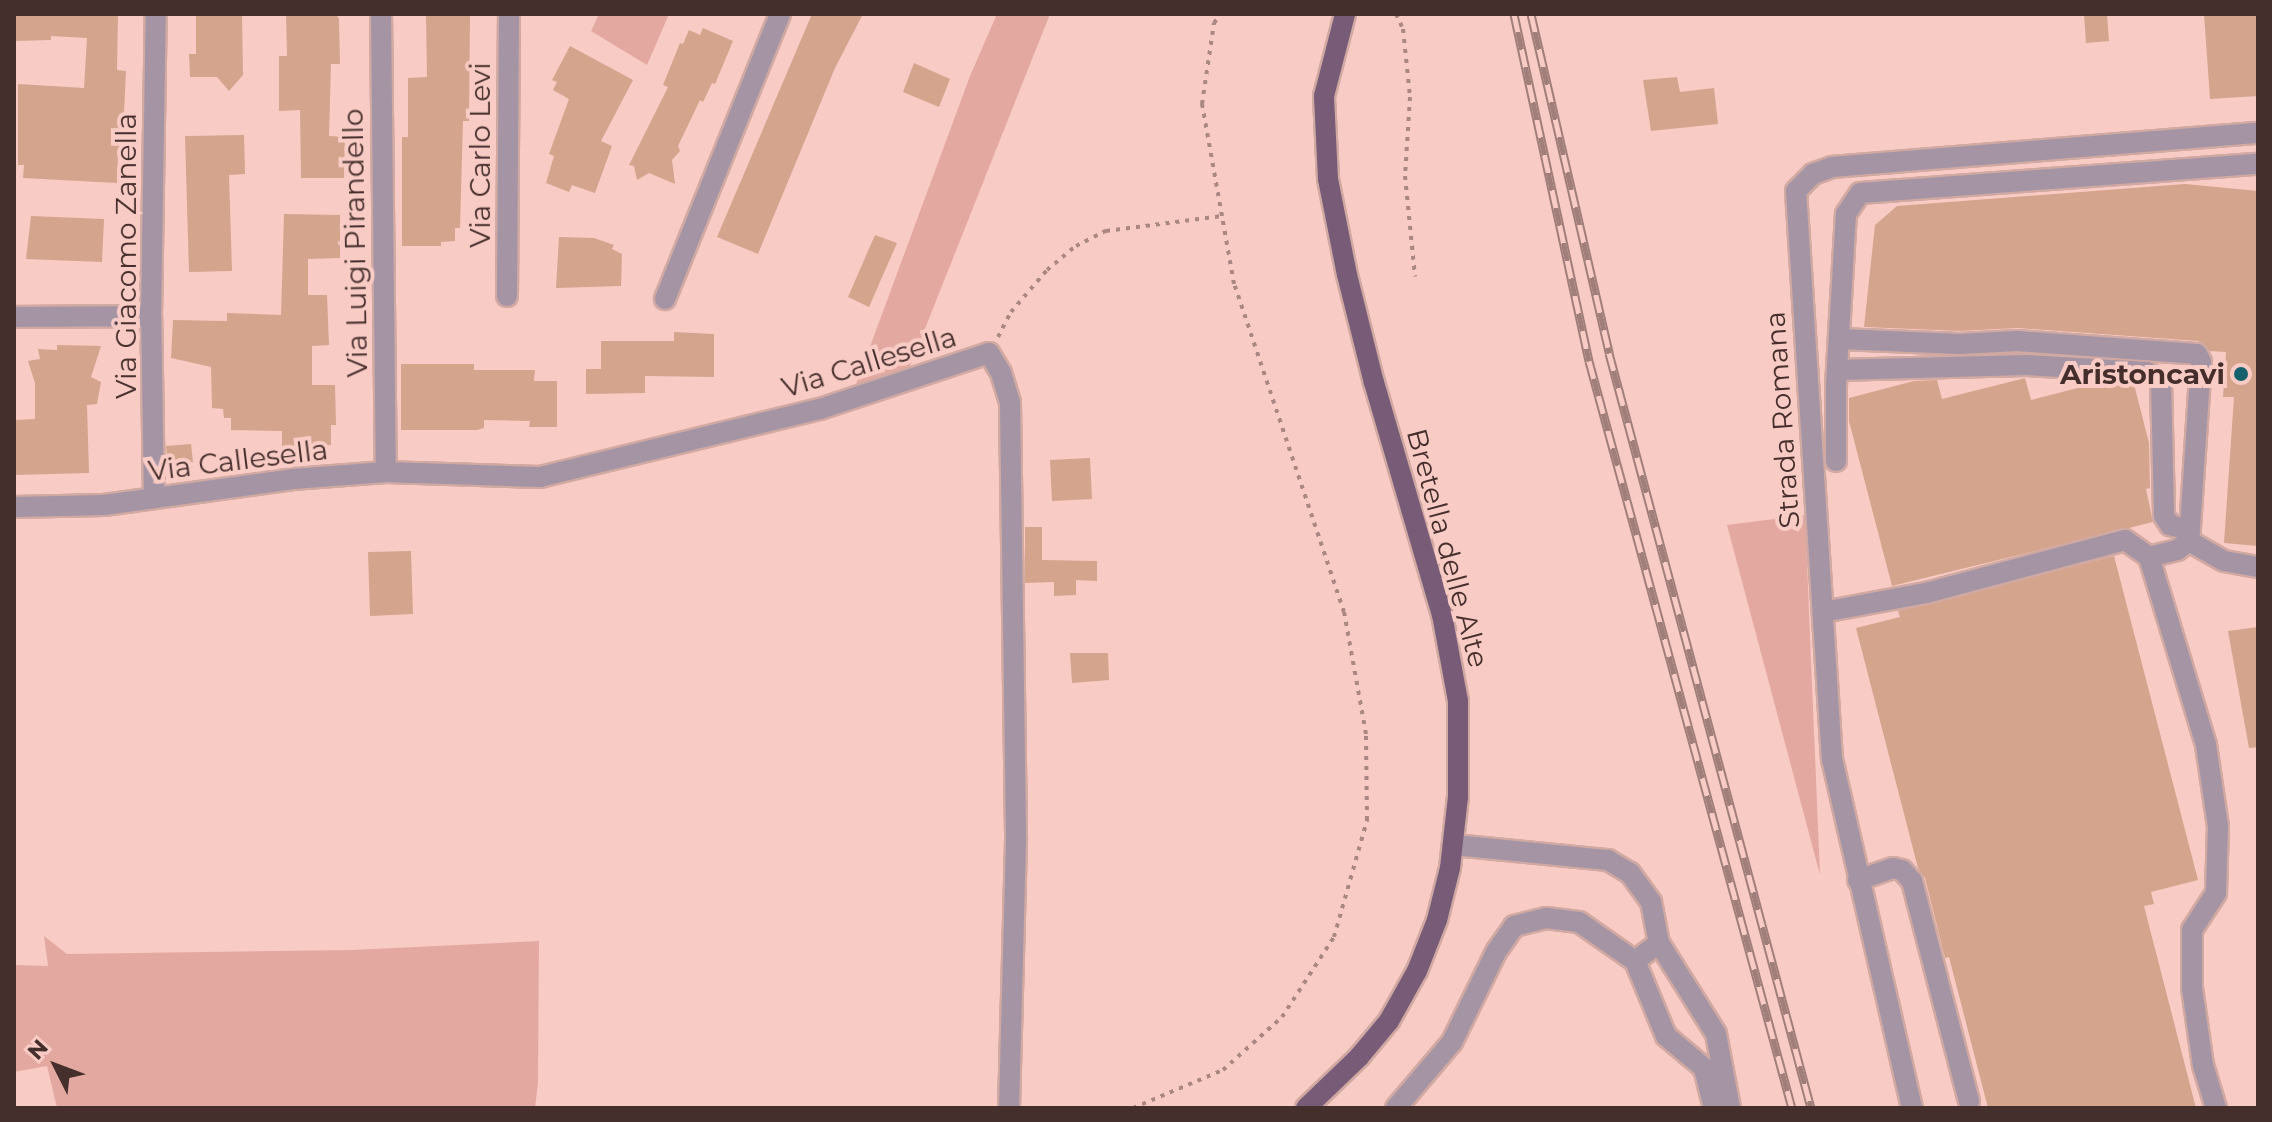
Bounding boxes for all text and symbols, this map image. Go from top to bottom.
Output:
street label: Via Carlo Levi [463,62,497,248]
street label: Via Luigi Pirandello [336,108,374,378]
street label: Via Giacomo Zanella [109,113,143,399]
street label: Strada Romana [1758,310,1806,530]
street label: Via Callesella [778,320,960,404]
place label: Aristoncavi [2060,357,2225,391]
marker: Aristoncavi [2232,365,2250,383]
street label: Bretella delle Alte [1400,425,1496,671]
street label: Via Callesella [146,432,330,488]
north arrow [16,1026,96,1106]
text: N [22,1034,54,1065]

